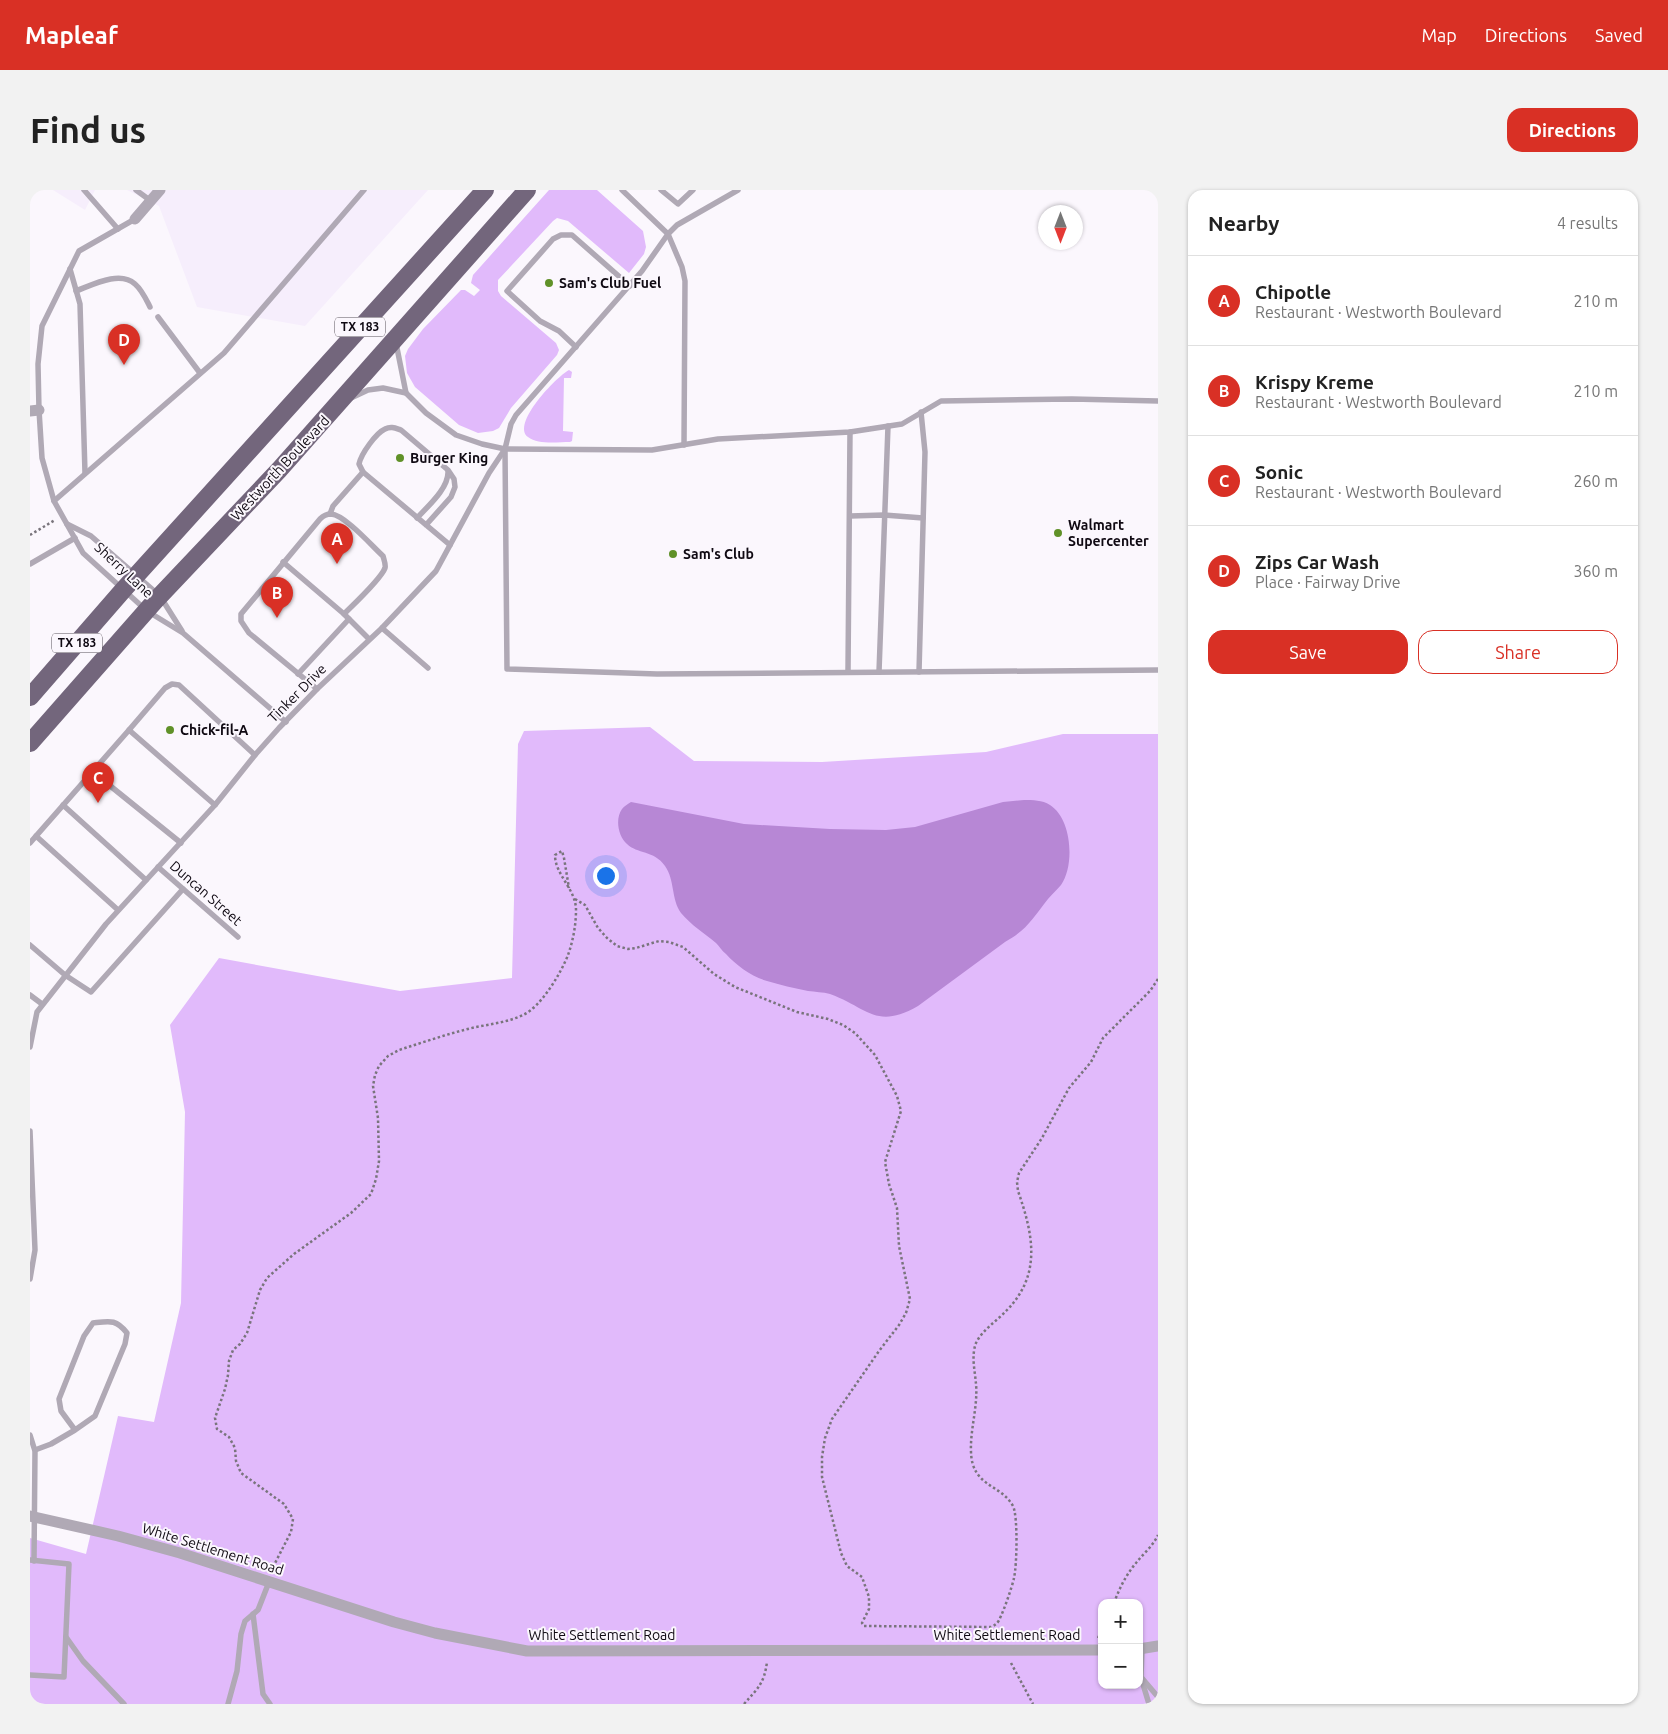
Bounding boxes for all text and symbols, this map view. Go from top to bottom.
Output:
text: Mapleaf [25,22,118,49]
text: Map [1421,25,1457,45]
text: Directions [1485,25,1567,45]
text: Saved [1595,25,1643,45]
button: Directions [1507,108,1638,152]
text: Find us [30,110,146,150]
north arrow [1038,205,1083,250]
text: Nearby [1208,211,1279,235]
text: 4 results [1557,214,1618,232]
place label: Sam's Club Fuel [559,275,661,291]
marker: Sam's Club Fuel [543,277,555,289]
text: Chipotle [1255,281,1331,303]
text: A [1218,292,1230,310]
text: 210 m [1573,292,1618,310]
text: Restaurant · Westworth Boulevard [1255,303,1502,321]
road number: TX 183 [335,318,385,336]
pin: D [108,324,140,365]
text: Krispy Kreme [1255,371,1374,393]
text: B [1219,382,1229,400]
text: 210 m [1573,382,1618,400]
text: Restaurant · Westworth Boulevard [1255,393,1502,411]
street label: Westworth Boulevard [227,412,333,524]
place label: Burger King [410,450,488,466]
marker: Burger King [394,452,406,464]
text: Sonic [1255,461,1303,483]
text: C [1219,472,1229,490]
text: 260 m [1573,472,1618,490]
text: Restaurant · Westworth Boulevard [1255,483,1502,501]
place label: Walmart Supercenter [1068,517,1149,549]
pin: A [321,523,353,564]
marker: Walmart Supercenter [1052,527,1064,539]
street label: Sherry Lane [91,539,157,601]
place label: Sam's Club [683,546,754,562]
marker: Sam's Club [667,548,679,560]
text: Zips Car Wash [1255,551,1379,573]
text: D [1218,562,1230,580]
text: 360 m [1573,562,1618,580]
text: Place · Fairway Drive [1255,573,1401,591]
pin: B [261,577,293,618]
button: Save [1208,630,1408,674]
button: Share [1418,630,1618,674]
road number: TX 183 [52,633,102,652]
street label: Tinker Drive [265,661,329,725]
place label: Chick-fil-A [180,722,248,738]
marker: Chick-fil-A [164,724,176,736]
pin: C [82,762,114,803]
street label: Duncan Street [167,857,246,929]
your location [593,863,619,889]
street label: White Settlement Road [140,1520,286,1578]
map controls [1098,1599,1143,1689]
button: + [1098,1599,1143,1644]
street label: White Settlement Road [529,1627,676,1643]
street label: White Settlement Road [934,1627,1081,1643]
button: − [1098,1644,1143,1689]

